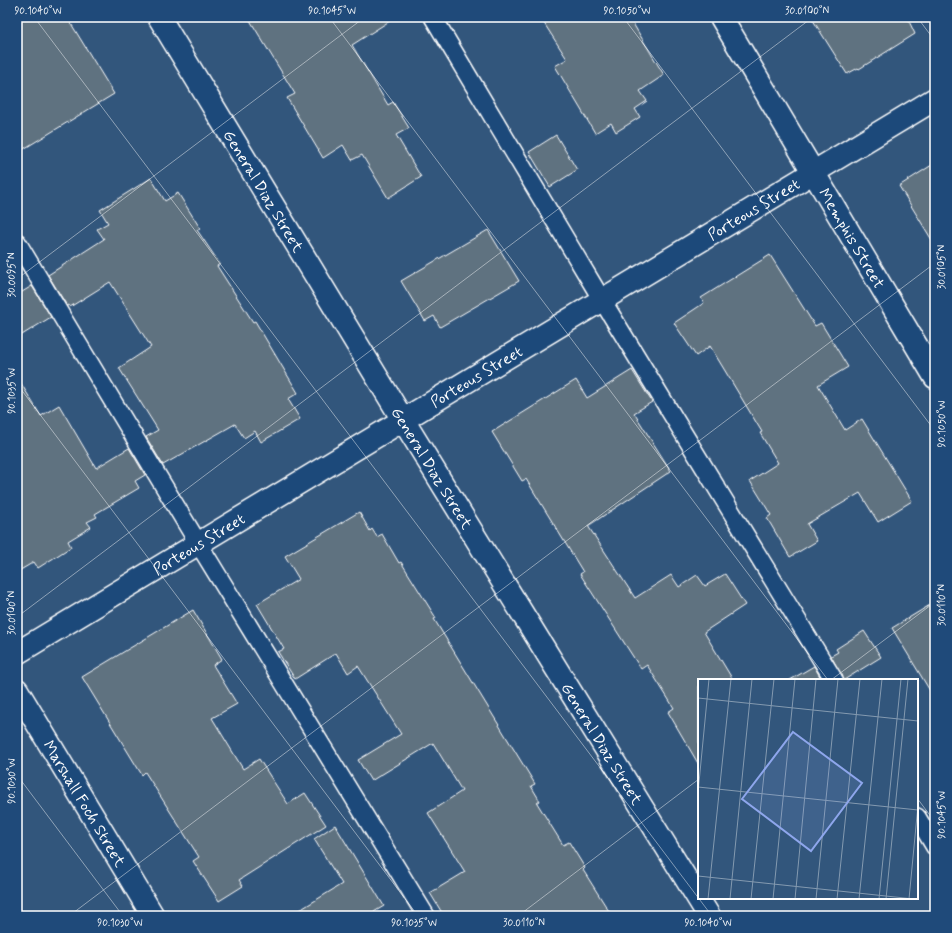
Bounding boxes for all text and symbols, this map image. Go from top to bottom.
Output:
text: 90.1040°W [14,4,62,18]
text: 90.1045°W [308,4,356,18]
text: 90.1050°W [604,4,650,18]
text: 30.0100°N [785,4,829,18]
street label: General Diaz Street [218,126,308,257]
street label: Porteous Street [704,174,804,246]
street label: Memphis Street [813,185,889,293]
text: 30.0105°N [935,244,949,289]
text: 30.0095°N [5,252,19,298]
street label: Porteous Street [427,341,527,413]
text: 90.1035°W [5,368,19,414]
text: 90.1050°W [935,401,949,447]
street label: General Diaz Street [385,403,477,534]
street label: Porteous Street [149,509,249,581]
text: 30.0110°N [935,584,949,626]
text: 30.0100°N [5,591,19,635]
street label: General Diaz Street [556,679,647,810]
inset map [698,679,918,899]
street label: Marshall Foch Street [38,737,130,872]
text: 90.1030°W [5,758,19,804]
text: 90.1045°W [935,791,949,839]
text: 90.1030°W [97,916,143,930]
text: 90.1035°W [391,916,437,930]
text: 30.0110°N [503,916,545,930]
text: 90.1040°W [684,916,732,930]

